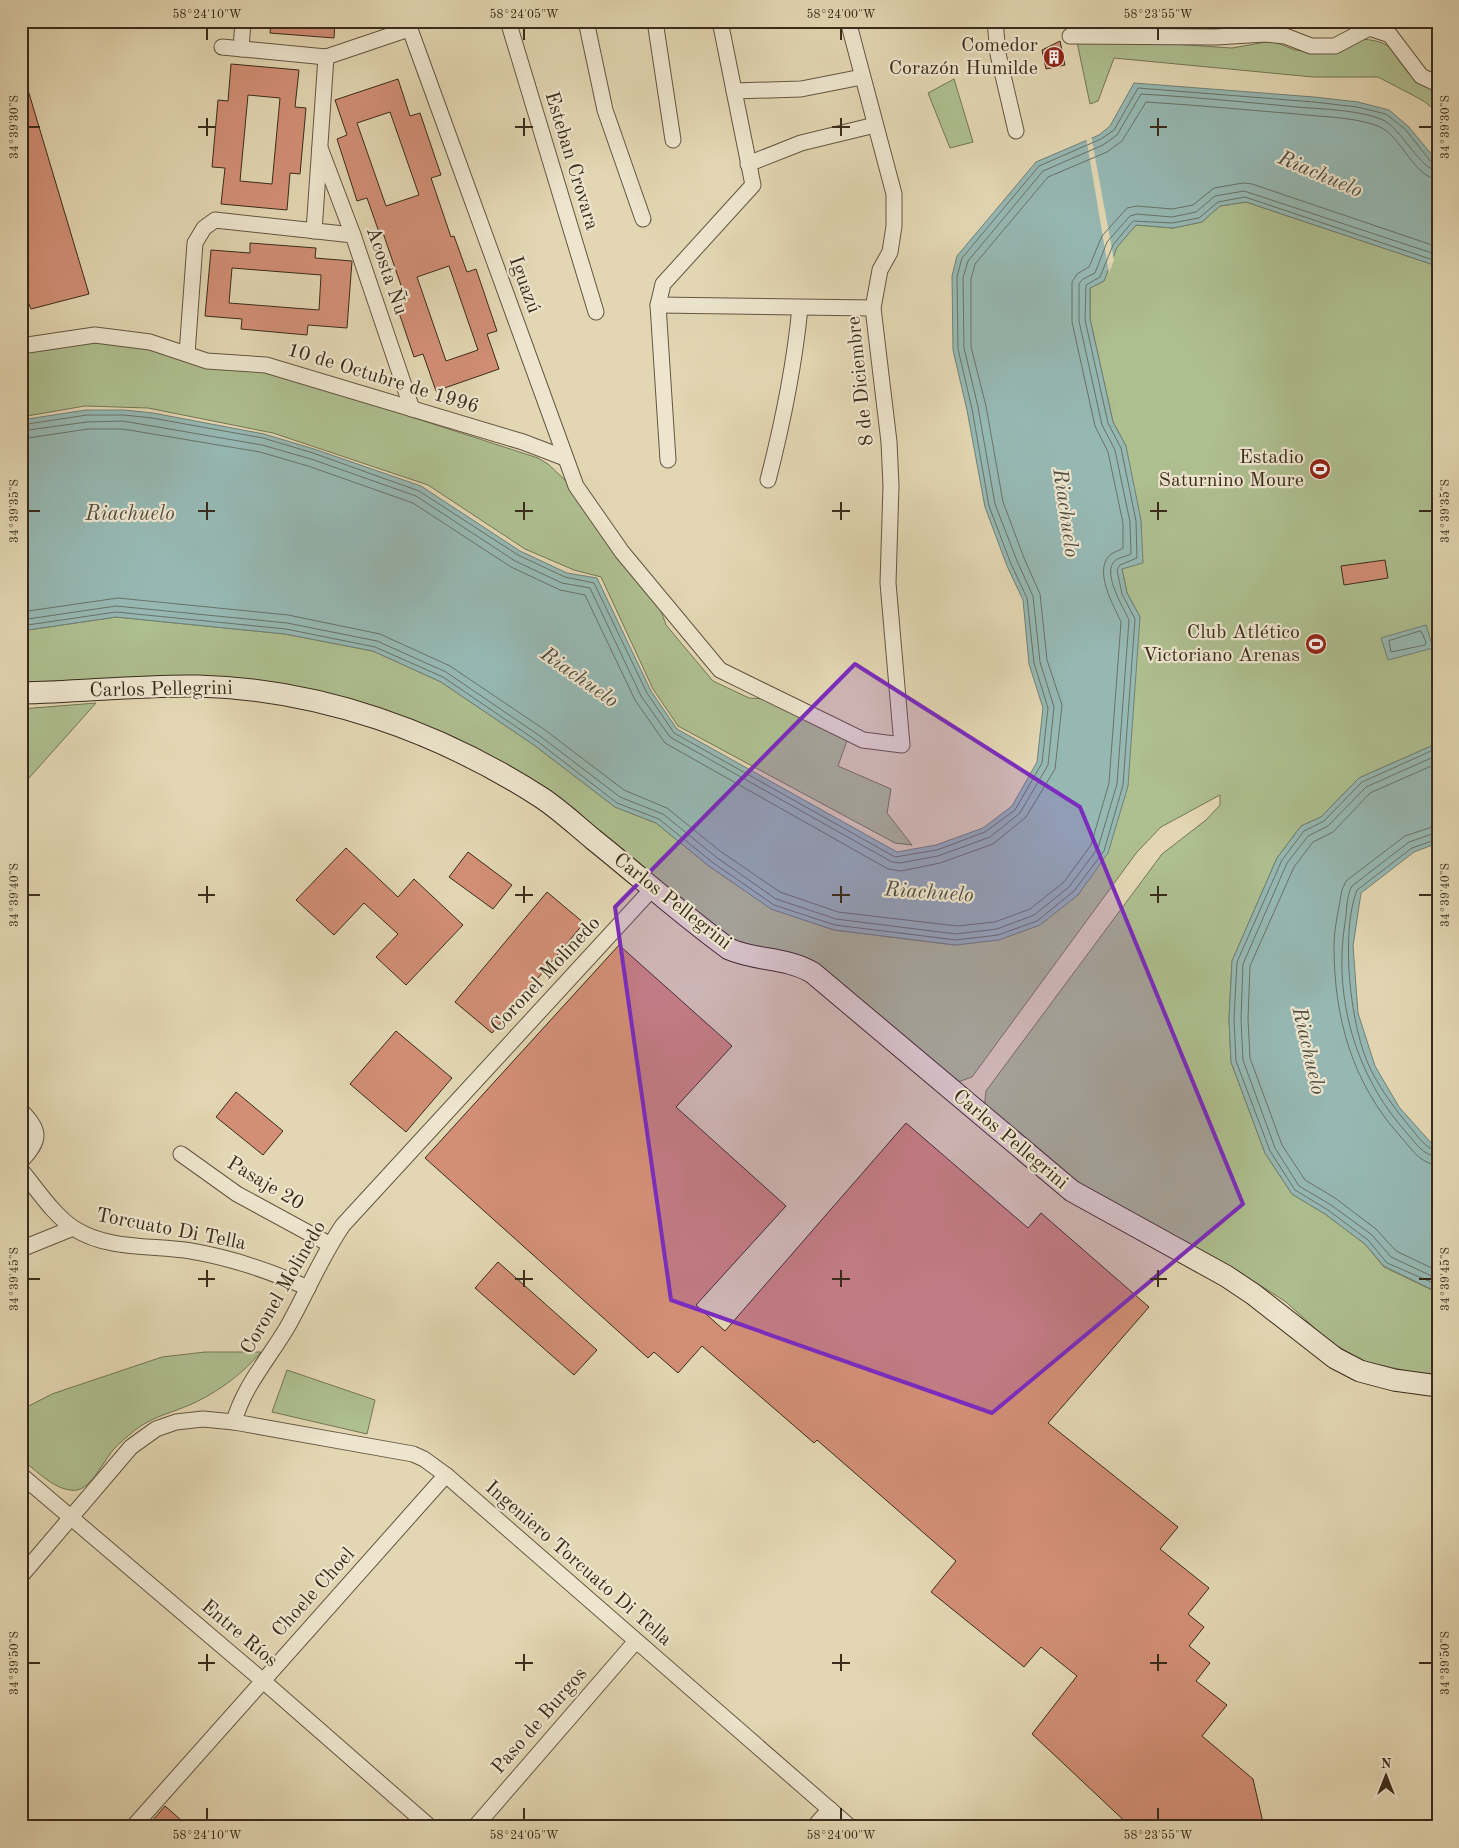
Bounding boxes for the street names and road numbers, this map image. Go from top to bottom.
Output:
street label: Esteban Crovara [540,89,602,233]
street label: Acosta Ñu [362,223,414,318]
street label: Iguazú [505,254,544,316]
street label: 8 de Diciembre [844,315,878,447]
street label: 10 de Octubre de 1996 [285,340,481,418]
street label: Carlos Pellegrini [89,679,233,701]
street label: Carlos Pellegrini [609,850,735,954]
street label: Coronel Molinedo [487,913,605,1037]
street label: Carlos Pellegrini [949,1086,1071,1194]
street label: Pasaje 20 [223,1153,307,1215]
street label: Torcuato Di Tella [94,1206,248,1254]
street label: Coronel Molinedo [238,1218,330,1358]
street label: Ingeniero Torcuato Di Tella [481,1478,675,1650]
street label: Choele Choel [269,1545,359,1641]
street label: Entre Ríos [197,1596,281,1672]
street label: Paso de Burgos [488,1664,592,1778]

